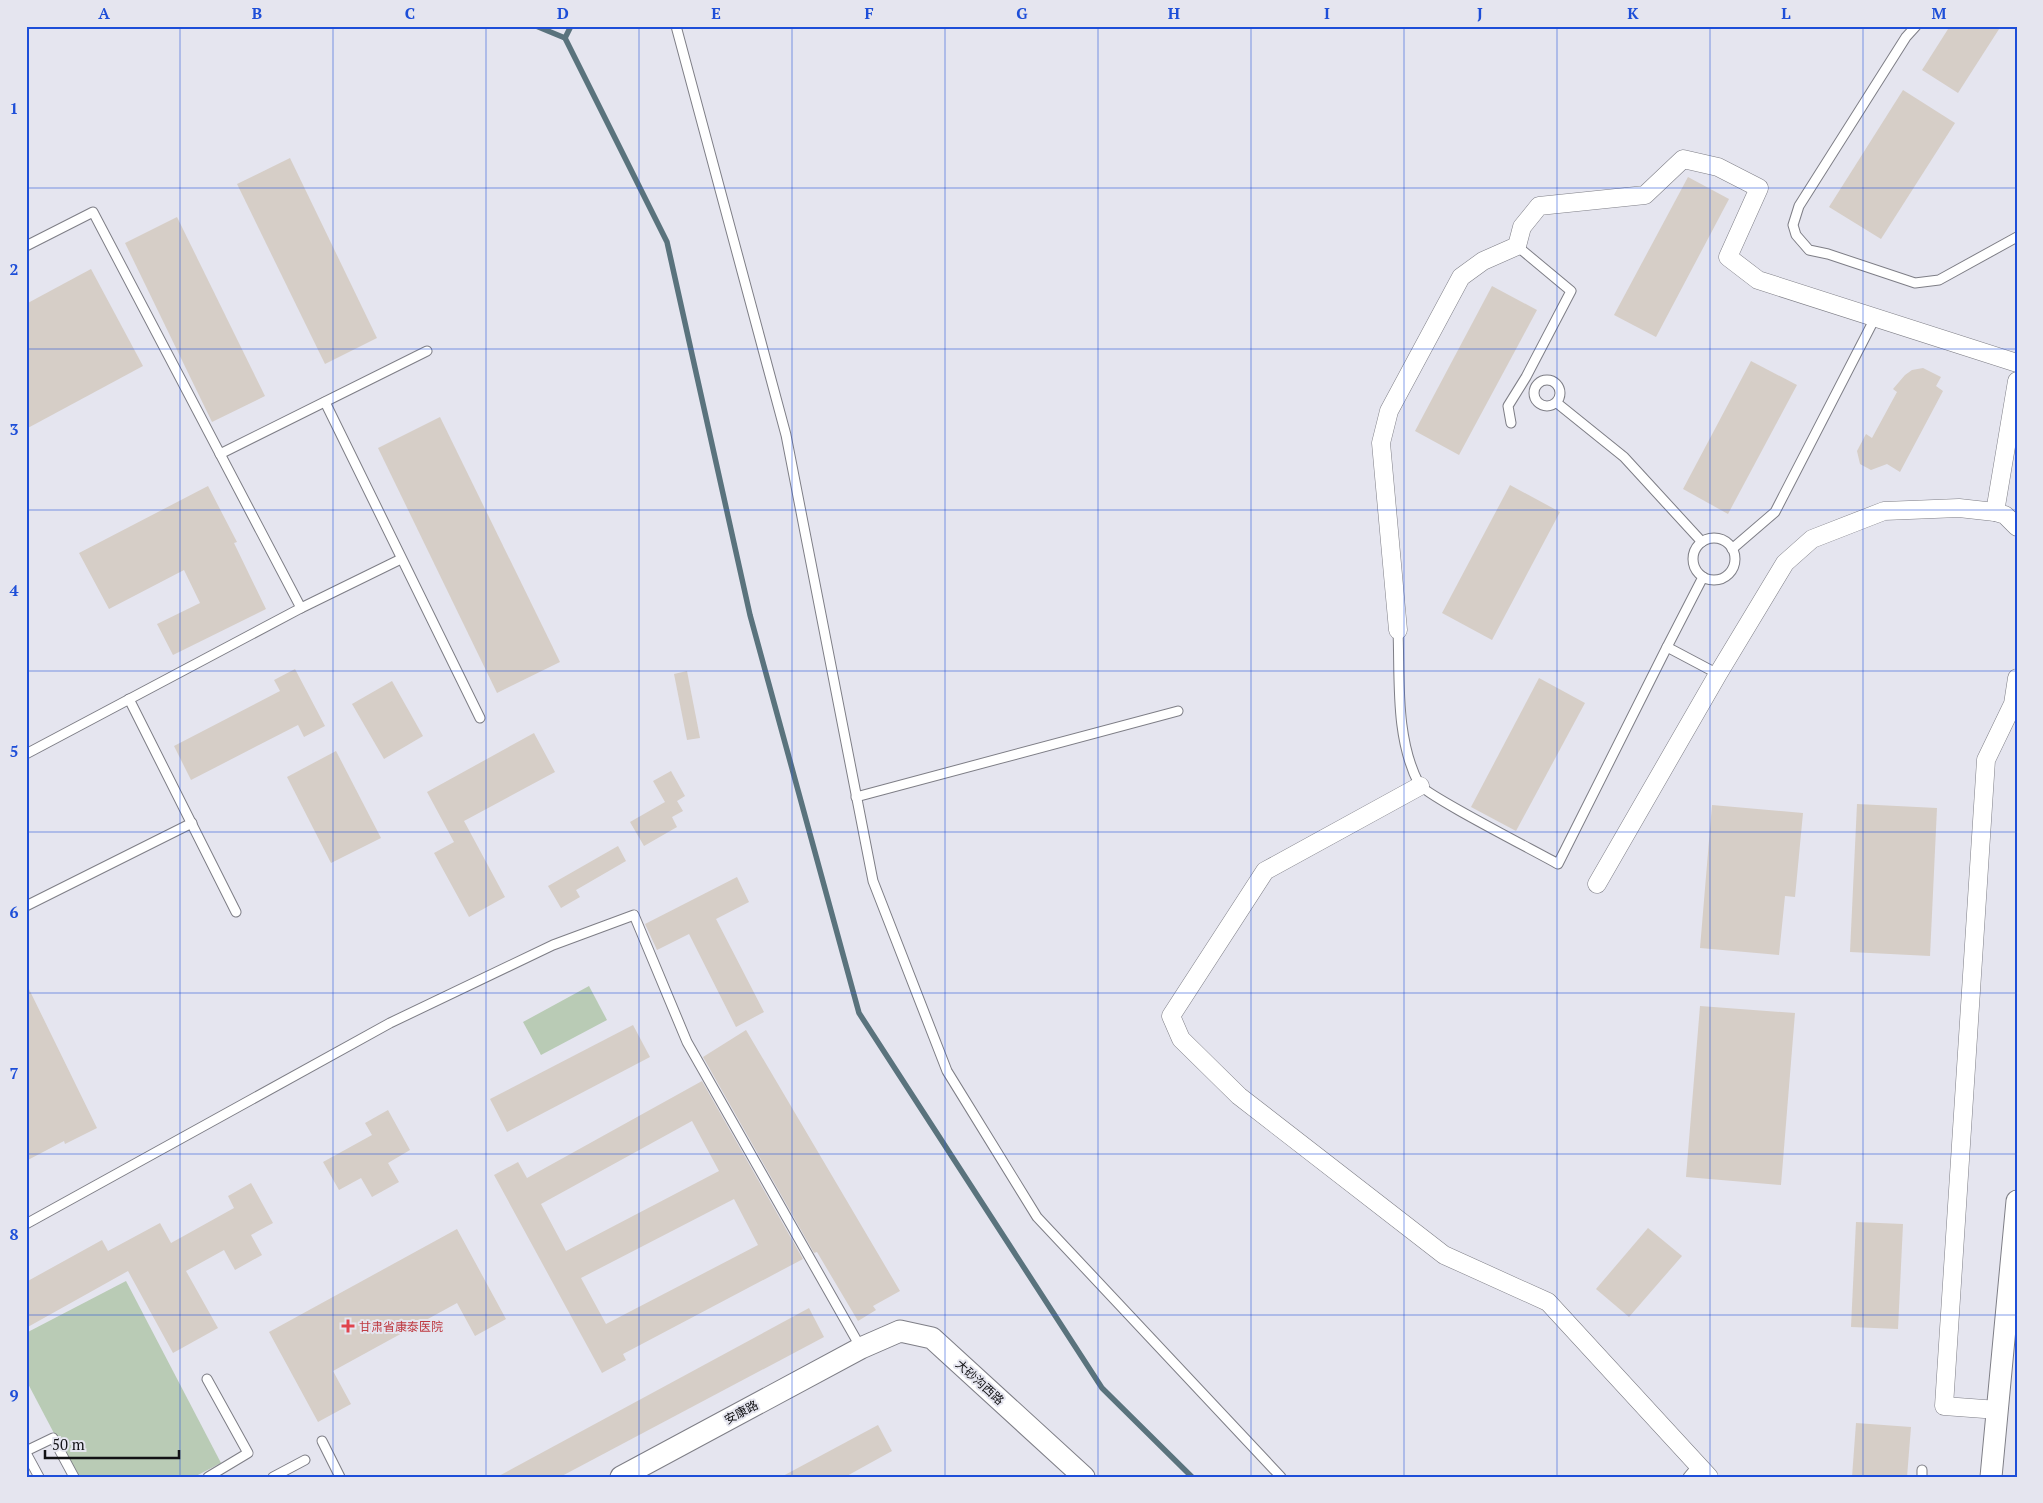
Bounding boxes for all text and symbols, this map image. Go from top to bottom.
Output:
text: A [98,2,110,24]
text: B [252,2,262,24]
text: C [405,2,415,24]
text: D [557,2,569,24]
text: E [711,2,721,24]
text: F [864,2,874,24]
text: G [1016,2,1028,24]
text: H [1168,2,1180,24]
text: I [1324,2,1330,24]
text: J [1477,2,1483,24]
text: K [1627,2,1639,24]
text: L [1781,2,1791,24]
text: M [1932,2,1947,24]
text: 1 [9,97,19,119]
text: 2 [9,258,19,280]
text: 3 [9,418,19,440]
text: 4 [9,579,19,601]
text: 5 [9,740,19,762]
text: 6 [9,901,19,923]
text: 7 [9,1062,19,1084]
text: 8 [9,1223,19,1245]
marker: 甘肃省康泰医院 [341,1319,355,1333]
place label: 甘肃省康泰医院 [359,1319,443,1334]
street label: 大砂沟西路 [953,1356,1007,1408]
text: 9 [9,1384,19,1406]
street label: 安康路 [722,1397,760,1427]
scale bar [45,1428,179,1460]
text: 50 m [52,1434,85,1454]

